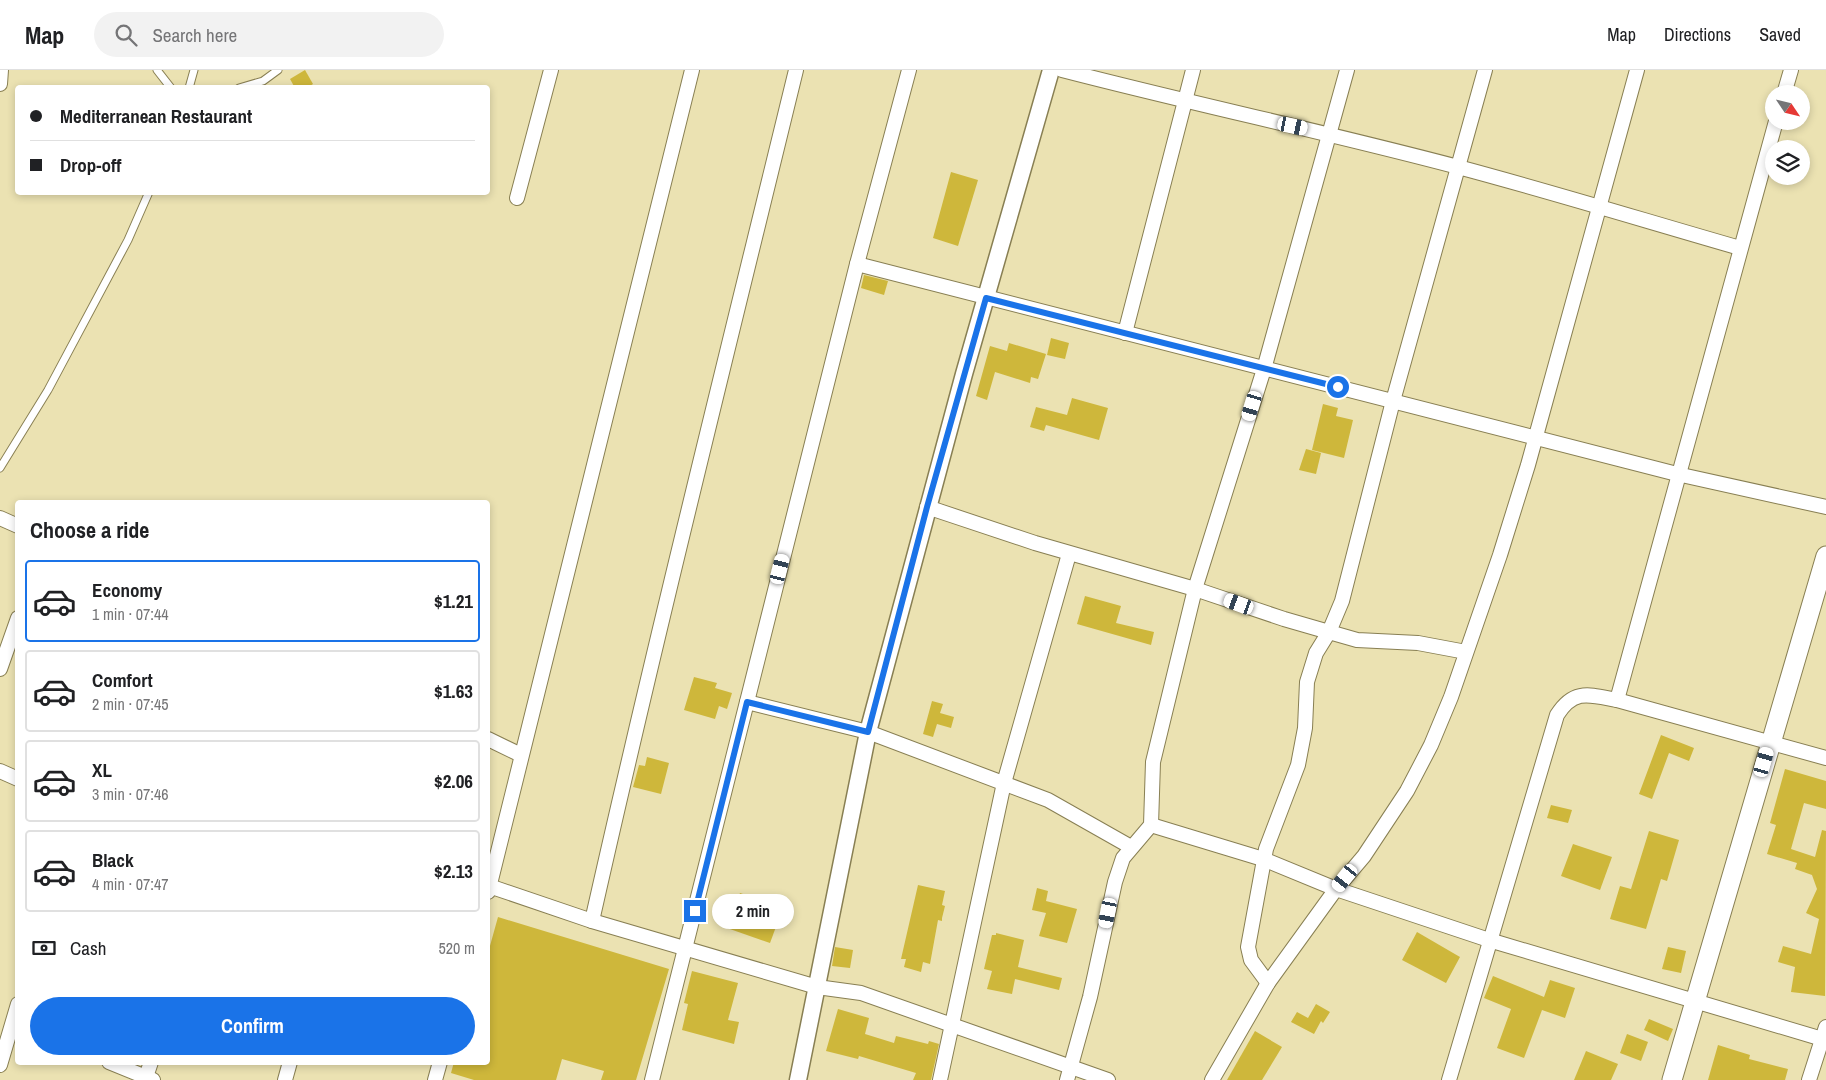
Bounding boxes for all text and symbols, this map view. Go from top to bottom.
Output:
search box [94,12,444,57]
text: Map [25,19,64,51]
icon: search [112,21,140,49]
text: Search here [152,22,237,48]
text: Map [1607,22,1636,47]
text: Directions [1664,22,1731,47]
text: Saved [1759,22,1801,47]
north arrow [1765,85,1810,130]
map controls [1765,85,1810,185]
text: Mediterranean Restaurant [60,103,252,129]
car [1276,116,1309,136]
button: layers [1765,140,1810,185]
text: Drop-off [60,152,121,178]
route start [1327,376,1349,398]
car [1240,389,1263,423]
text: Choose a ride [30,515,149,545]
car [769,553,790,585]
text: Economy [92,577,162,603]
icon: car [32,579,77,624]
text: $1.21 [434,588,473,614]
car [1222,592,1255,616]
text: 1 min · 07:44 [92,603,169,625]
text: Comfort [92,667,153,693]
icon: car [32,669,77,714]
text: $1.63 [434,678,473,704]
text: 2 min · 07:45 [92,693,169,715]
car [1752,746,1775,778]
text: XL [92,757,112,783]
icon: car [32,759,77,804]
text: $2.06 [434,768,473,794]
text: 3 min · 07:46 [92,783,169,805]
text: Black [92,847,134,873]
icon: car [32,849,77,894]
text: $2.13 [434,858,473,884]
car [1329,862,1360,894]
text: 4 min · 07:47 [92,873,169,895]
callout: 2 min [712,894,795,928]
car [1097,897,1118,929]
route end [684,900,706,922]
text: 2 min [736,900,770,922]
icon: cash [30,934,58,962]
text: Cash [70,935,106,961]
text: 520 m [439,937,475,959]
button: Confirm [30,997,475,1055]

